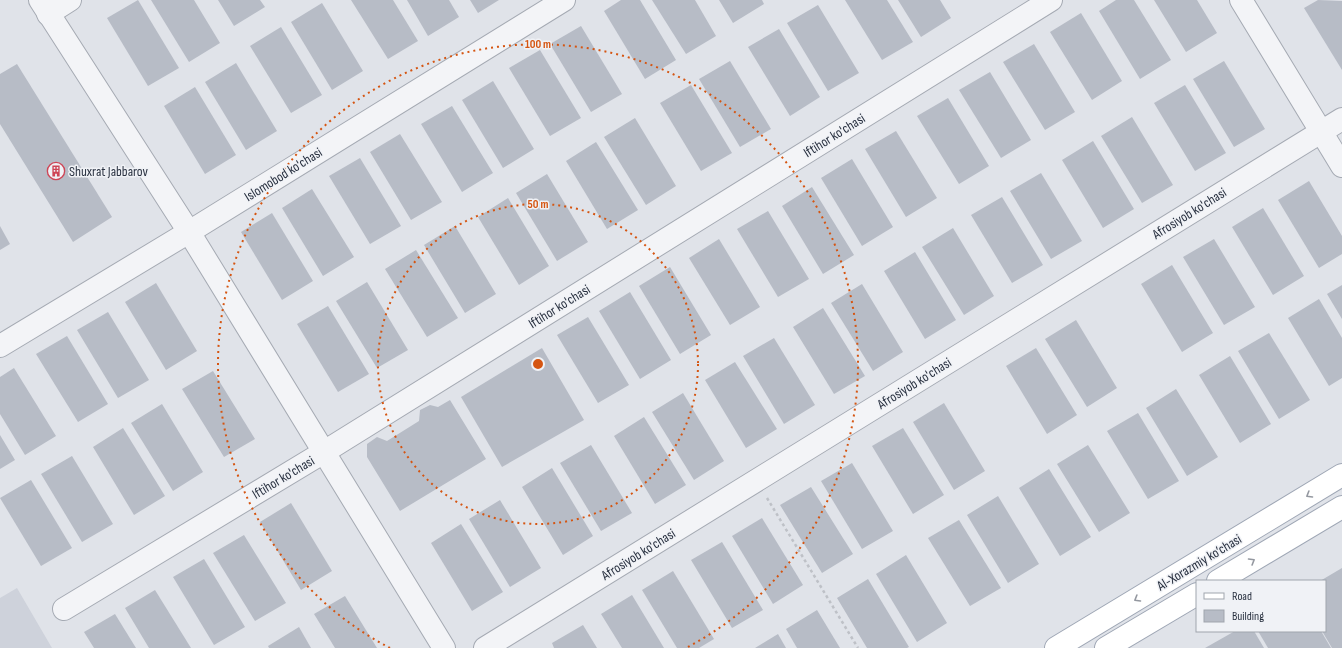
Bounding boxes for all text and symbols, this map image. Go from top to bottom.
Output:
text: 100 m [525,37,551,52]
street label: Iftihor ko'chasi [800,110,868,161]
street label: Islomobod ko'chasi [241,144,325,205]
building icon: Shuxrat Jabbarov [46,161,66,181]
place label: Shuxrat Jabbarov [69,163,149,180]
street label: Afrosiyob ko'chasi [1148,184,1229,243]
text: 50 m [528,197,548,212]
street label: Iftihor ko'chasi [525,281,593,332]
street label: Afrosiyob ko'chasi [873,354,954,413]
centre of rings [531,357,545,371]
street label: Iftihor ko'chasi [249,452,317,503]
one-way arrow [1306,491,1313,498]
street label: Afrosiyob ko'chasi [597,525,678,584]
street label: Al-Xorazmiy ko’chasi [1153,531,1245,595]
one-way arrow [1248,558,1255,566]
legend [1196,580,1326,632]
text: Road [1232,589,1252,604]
one-way arrow [1135,594,1142,601]
text: Building [1232,609,1264,624]

